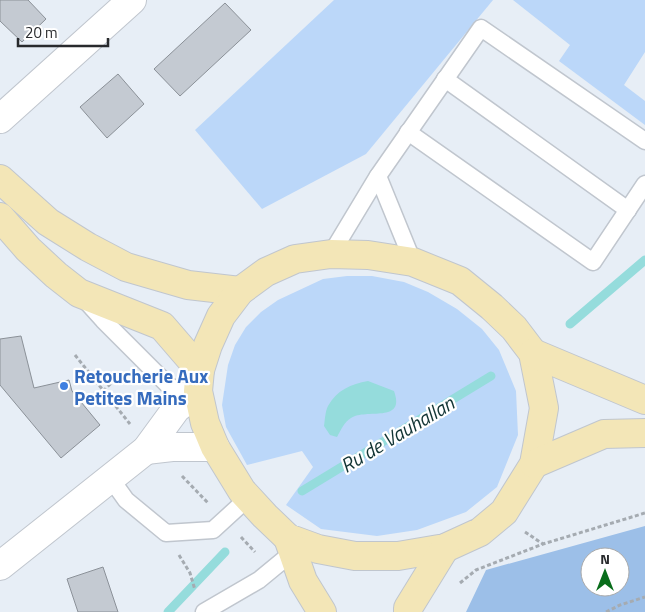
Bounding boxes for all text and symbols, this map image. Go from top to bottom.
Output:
scale bar [18,15,108,47]
text: 20 m [25,21,58,44]
place label: Retoucherie Aux Petites Mains [74,361,208,412]
marker: Retoucherie Aux Petites Mains [58,380,70,392]
water label: Ru de Vauhallan [334,387,461,480]
north arrow [580,547,630,597]
text: N [600,548,610,569]

